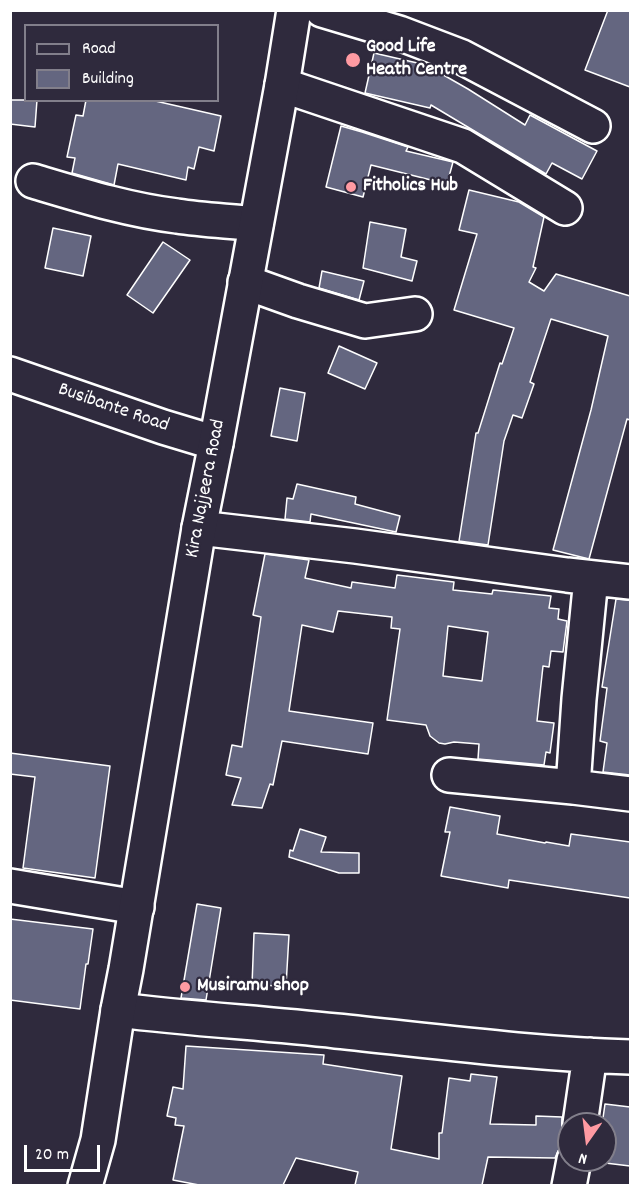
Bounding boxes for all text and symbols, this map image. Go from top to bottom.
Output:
legend [24,24,219,102]
place label: Good Life Heath Centre [366,36,467,83]
text: Road [82,37,116,62]
marker: Good Life Heath Centre [344,51,362,69]
text: Building [82,67,134,92]
place label: Fitholics Hub [363,175,458,199]
marker: Fitholics Hub [344,180,358,194]
street label: Busibante Road [54,379,172,439]
street label: Kira Najjeera Road [182,418,232,560]
place label: Musiramu shop [197,975,309,999]
marker: Musiramu shop [178,980,192,994]
north arrow [557,1112,617,1172]
scale bar [27,1133,104,1171]
text: 20 m [35,1143,69,1168]
text: N [576,1146,590,1170]

